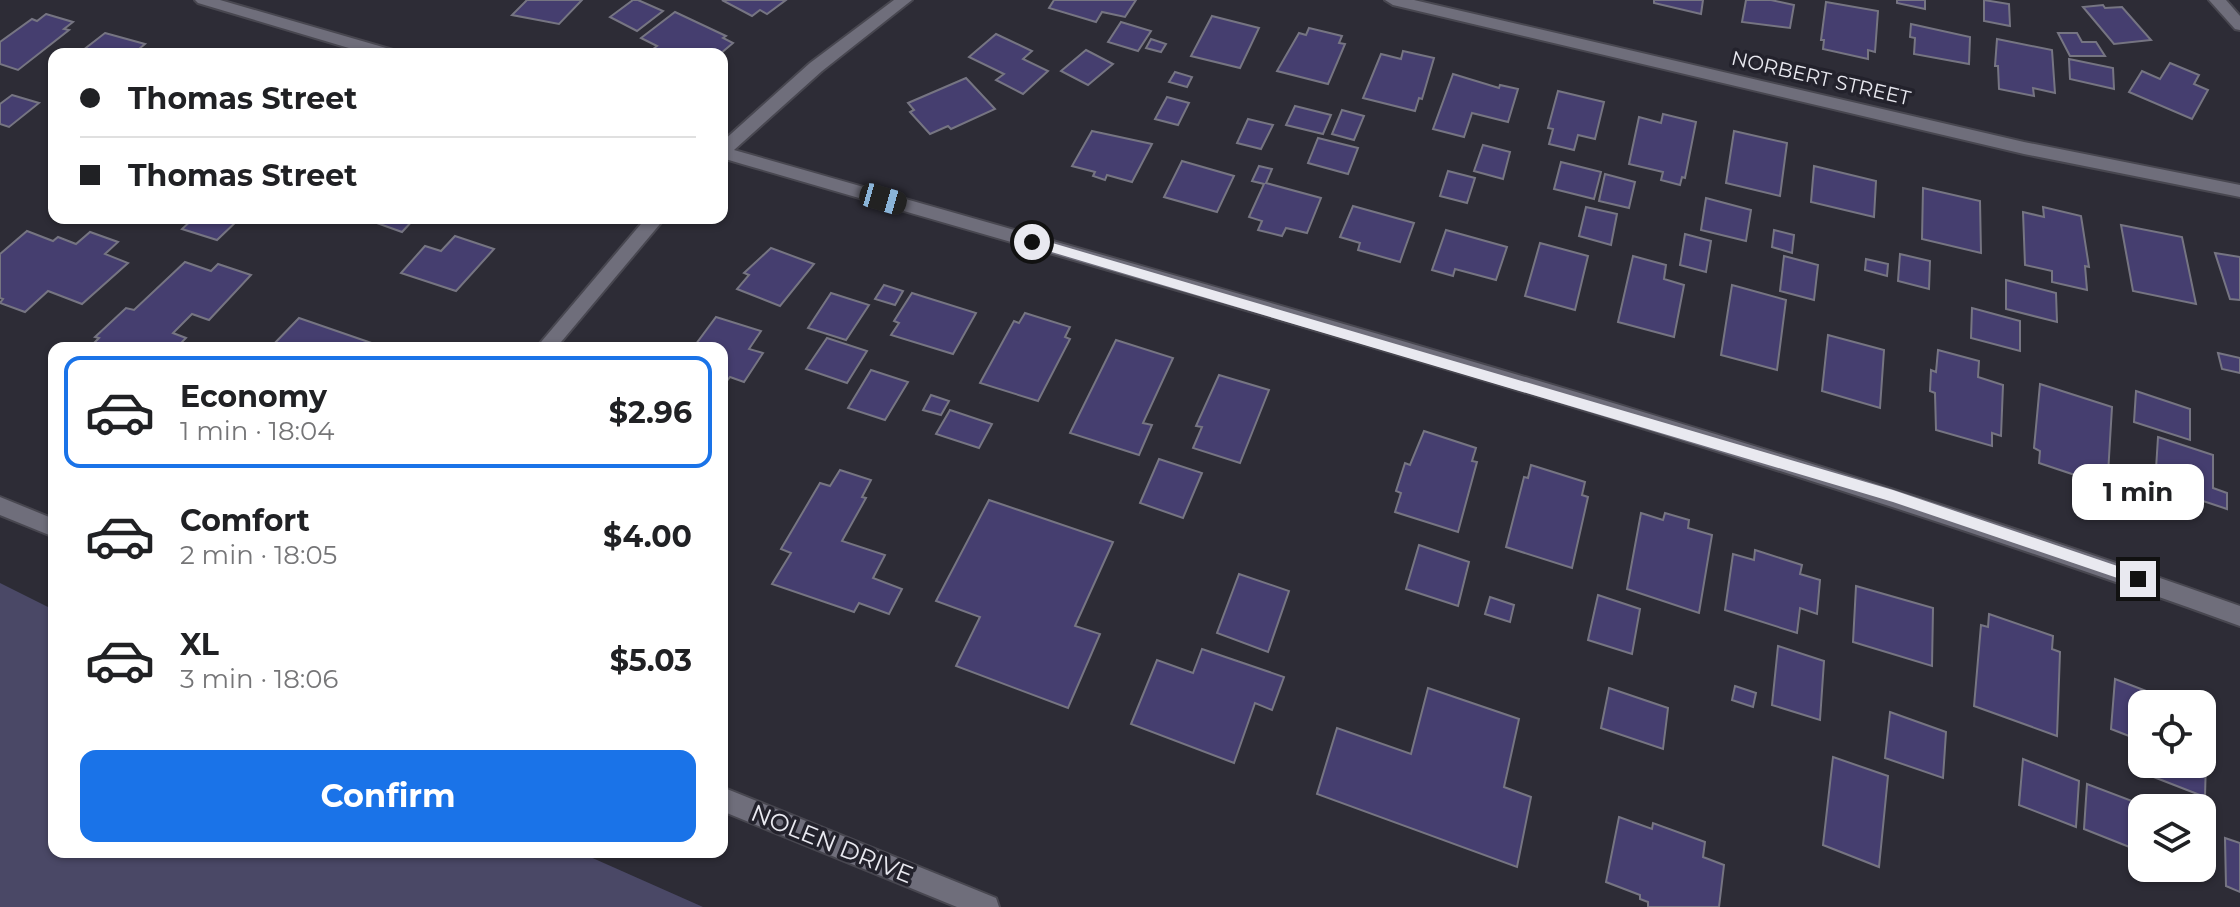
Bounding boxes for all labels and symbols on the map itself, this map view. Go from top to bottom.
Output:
street label: NORBERT STREET [1729,46,1913,110]
car [857,181,909,217]
route start [1014,224,1050,260]
callout: 1 min [2072,463,2204,519]
route end [2120,561,2156,597]
street label: NOLEN DRIVE [747,798,917,889]

